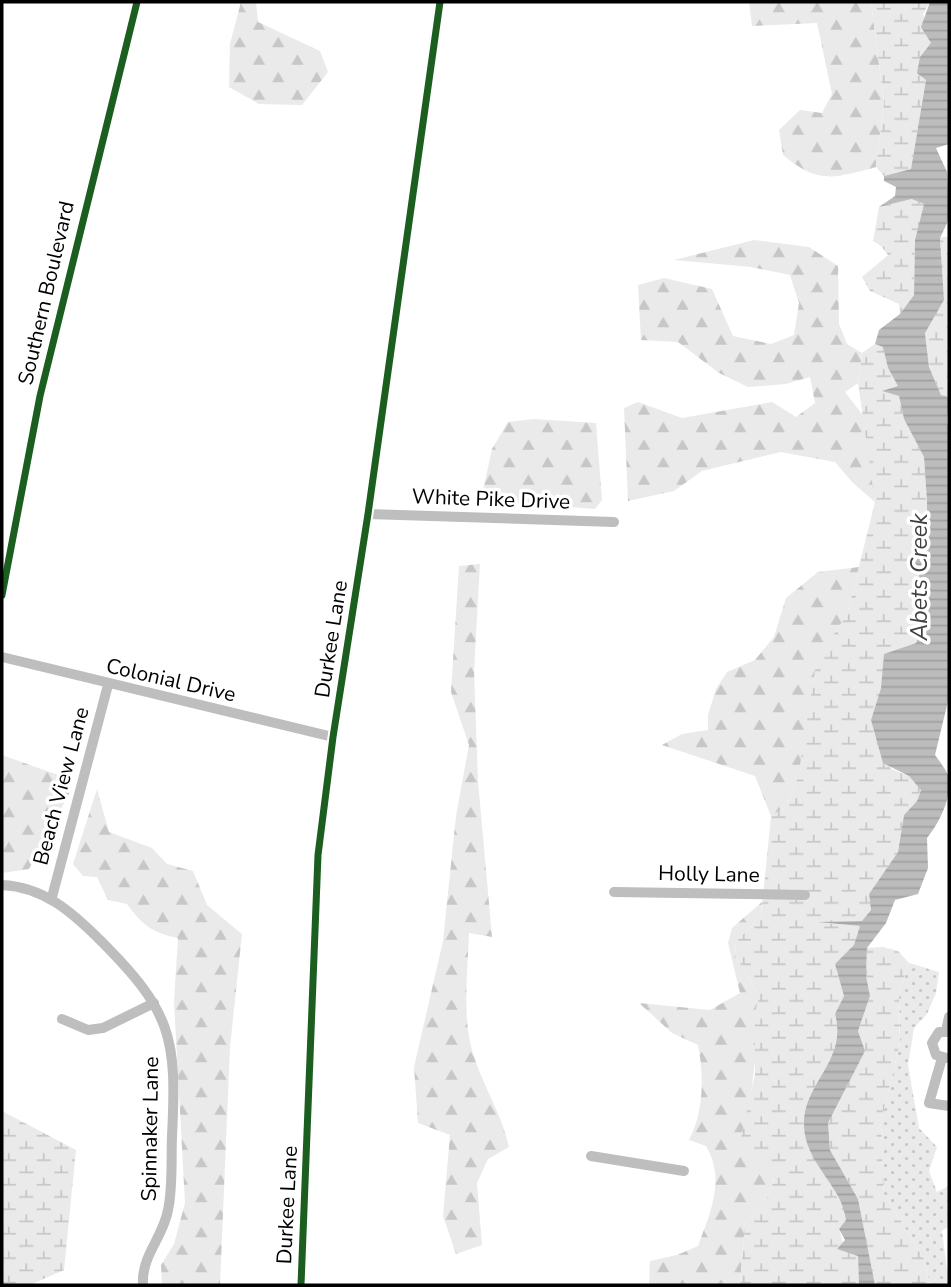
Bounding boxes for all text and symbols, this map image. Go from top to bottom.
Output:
street label: Southern Boulevard [11,198,81,388]
street label: White Pike Drive [411,482,571,516]
water label: Abets Creek [904,513,935,641]
street label: Durkee Lane [308,578,354,700]
street label: Colonial Drive [103,651,239,709]
street label: Beach View Lane [26,704,96,868]
street label: Holly Lane [658,859,760,889]
street label: Spinnaker Lane [135,1056,165,1202]
street label: Durkee Lane [270,1145,304,1265]

